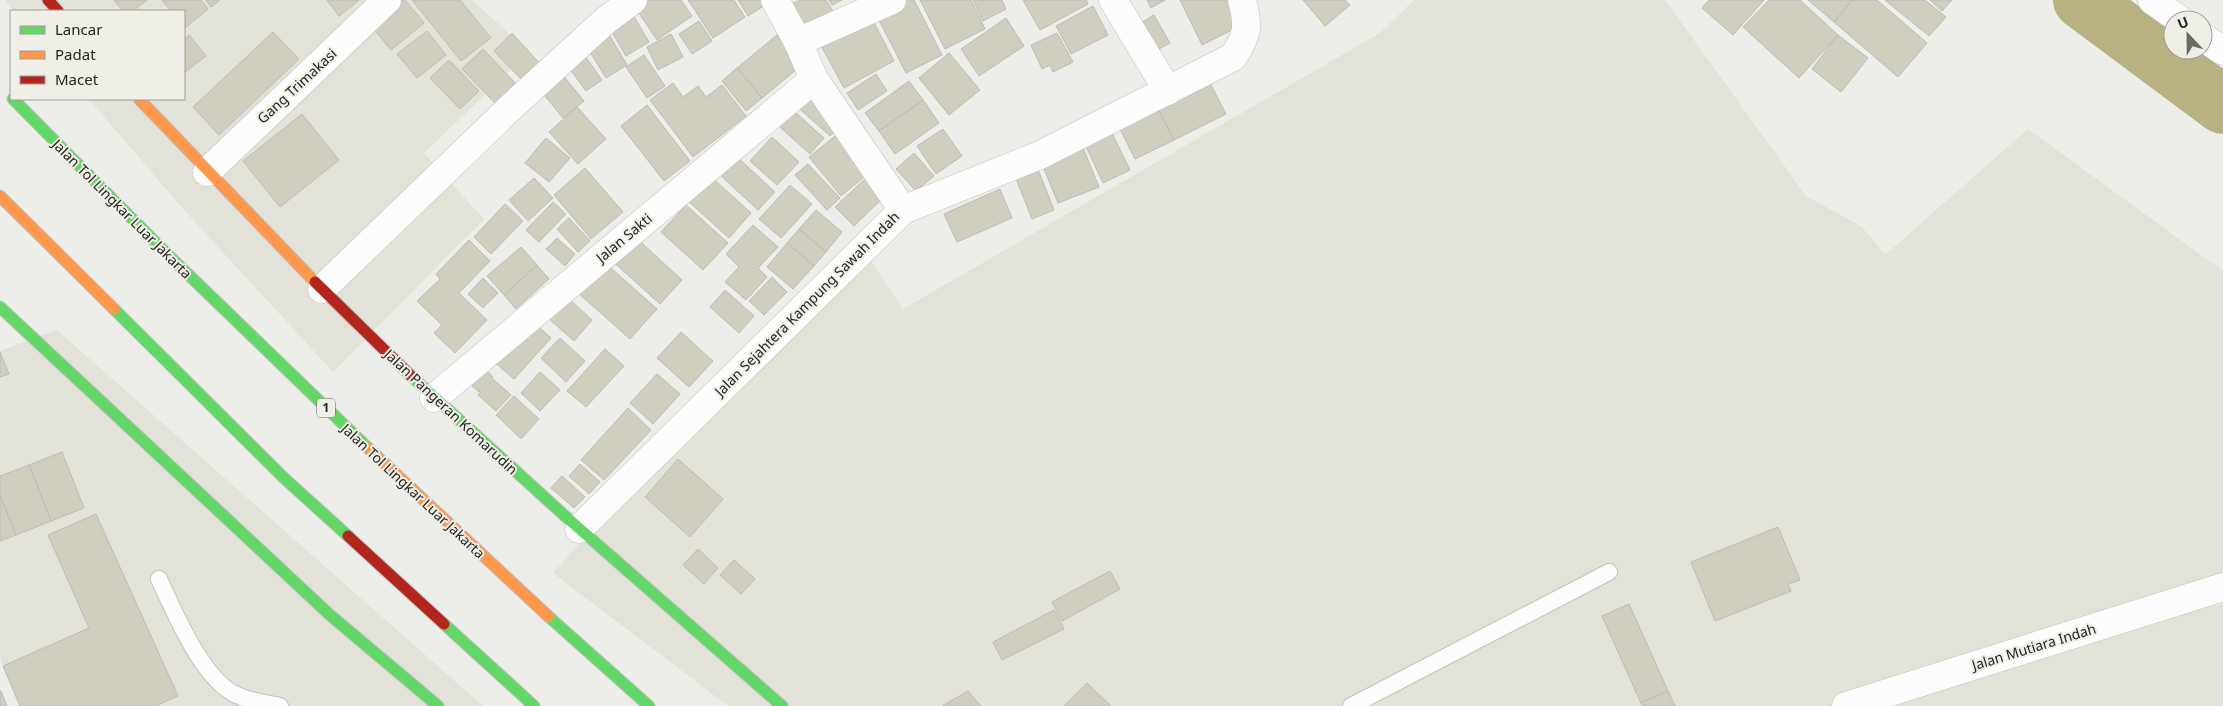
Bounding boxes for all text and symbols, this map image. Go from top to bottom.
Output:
legend [10,10,185,100]
north arrow [2163,10,2213,60]
text: U [2174,12,2191,33]
text: Lancar [55,19,102,39]
text: Padat [55,44,96,64]
street label: Gang Trimakasi [253,44,340,127]
text: Macet [55,69,99,89]
street label: Jalan Tol Lingkar Luar Jakarta [47,133,196,283]
street label: Jalan Sejahtera Kampung Sawah Indah [709,207,903,402]
street label: Jalan Sakti [590,209,655,268]
street label: Jalan Pangeran Komarudin [379,343,522,479]
road number: 1 [317,398,335,418]
street label: Jalan Tol Lingkar Luar Jakarta [336,418,489,562]
street label: Jalan Mutiara Indah [1968,619,2098,675]

